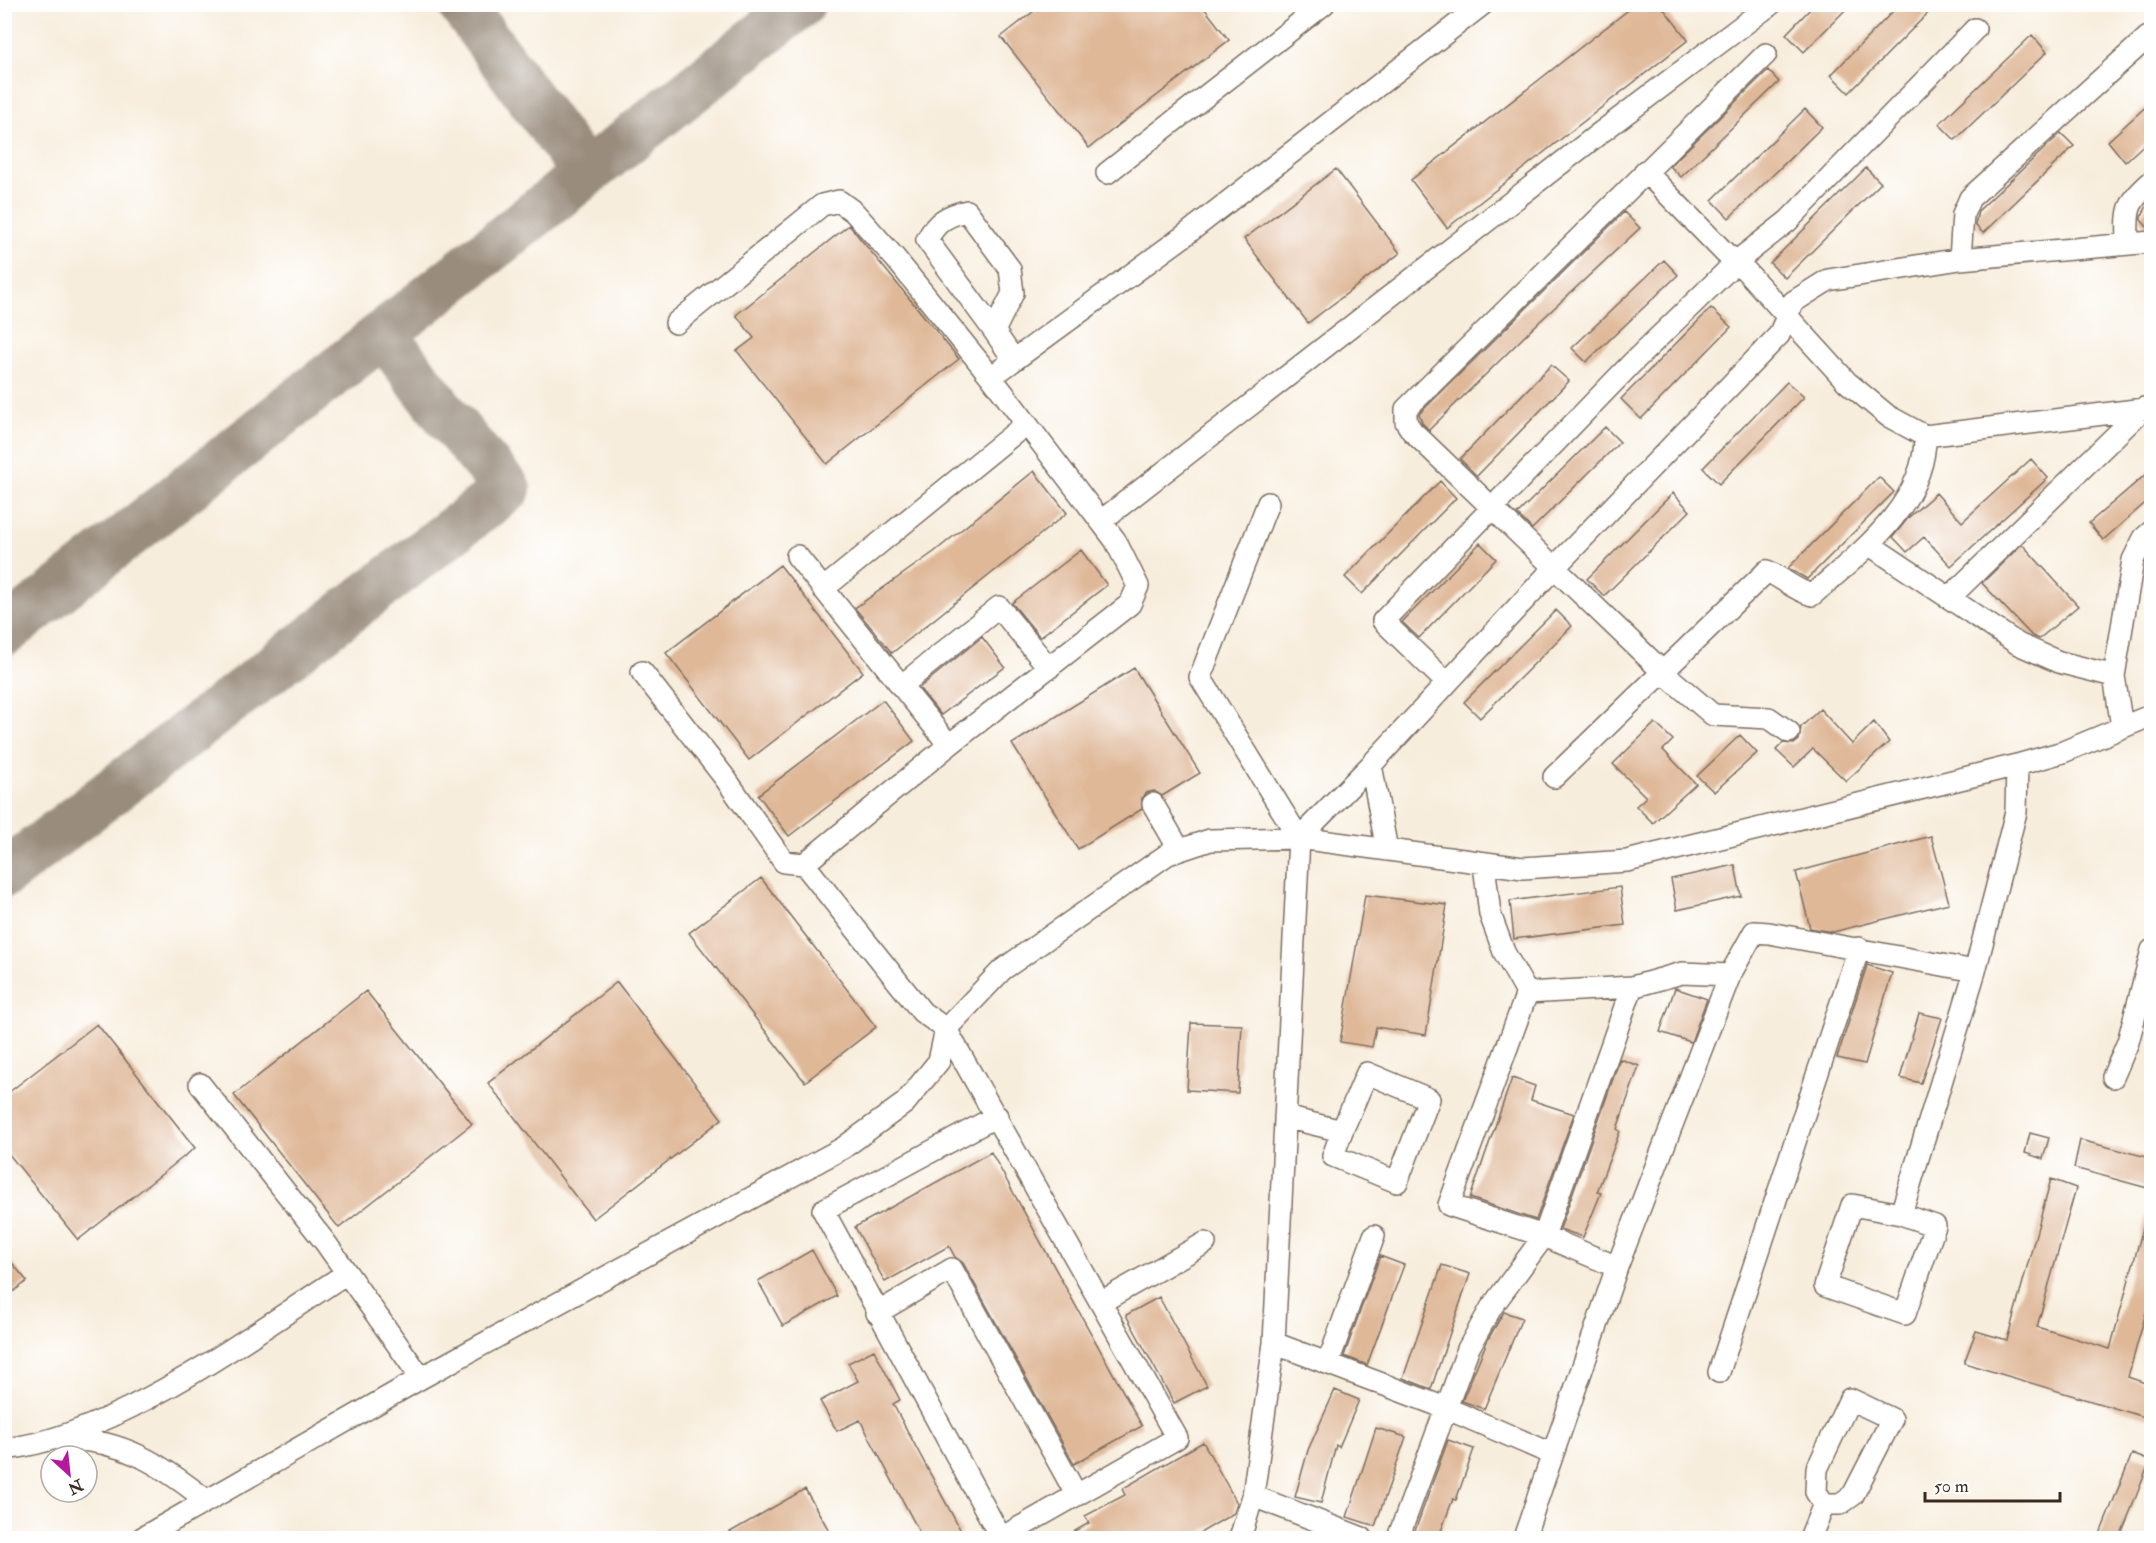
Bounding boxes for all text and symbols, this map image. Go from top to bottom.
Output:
north arrow [39,1444,99,1504]
scale bar [1925,1465,2060,1503]
text: N [64,1474,87,1499]
text: 50 m [1934,1475,1969,1498]

